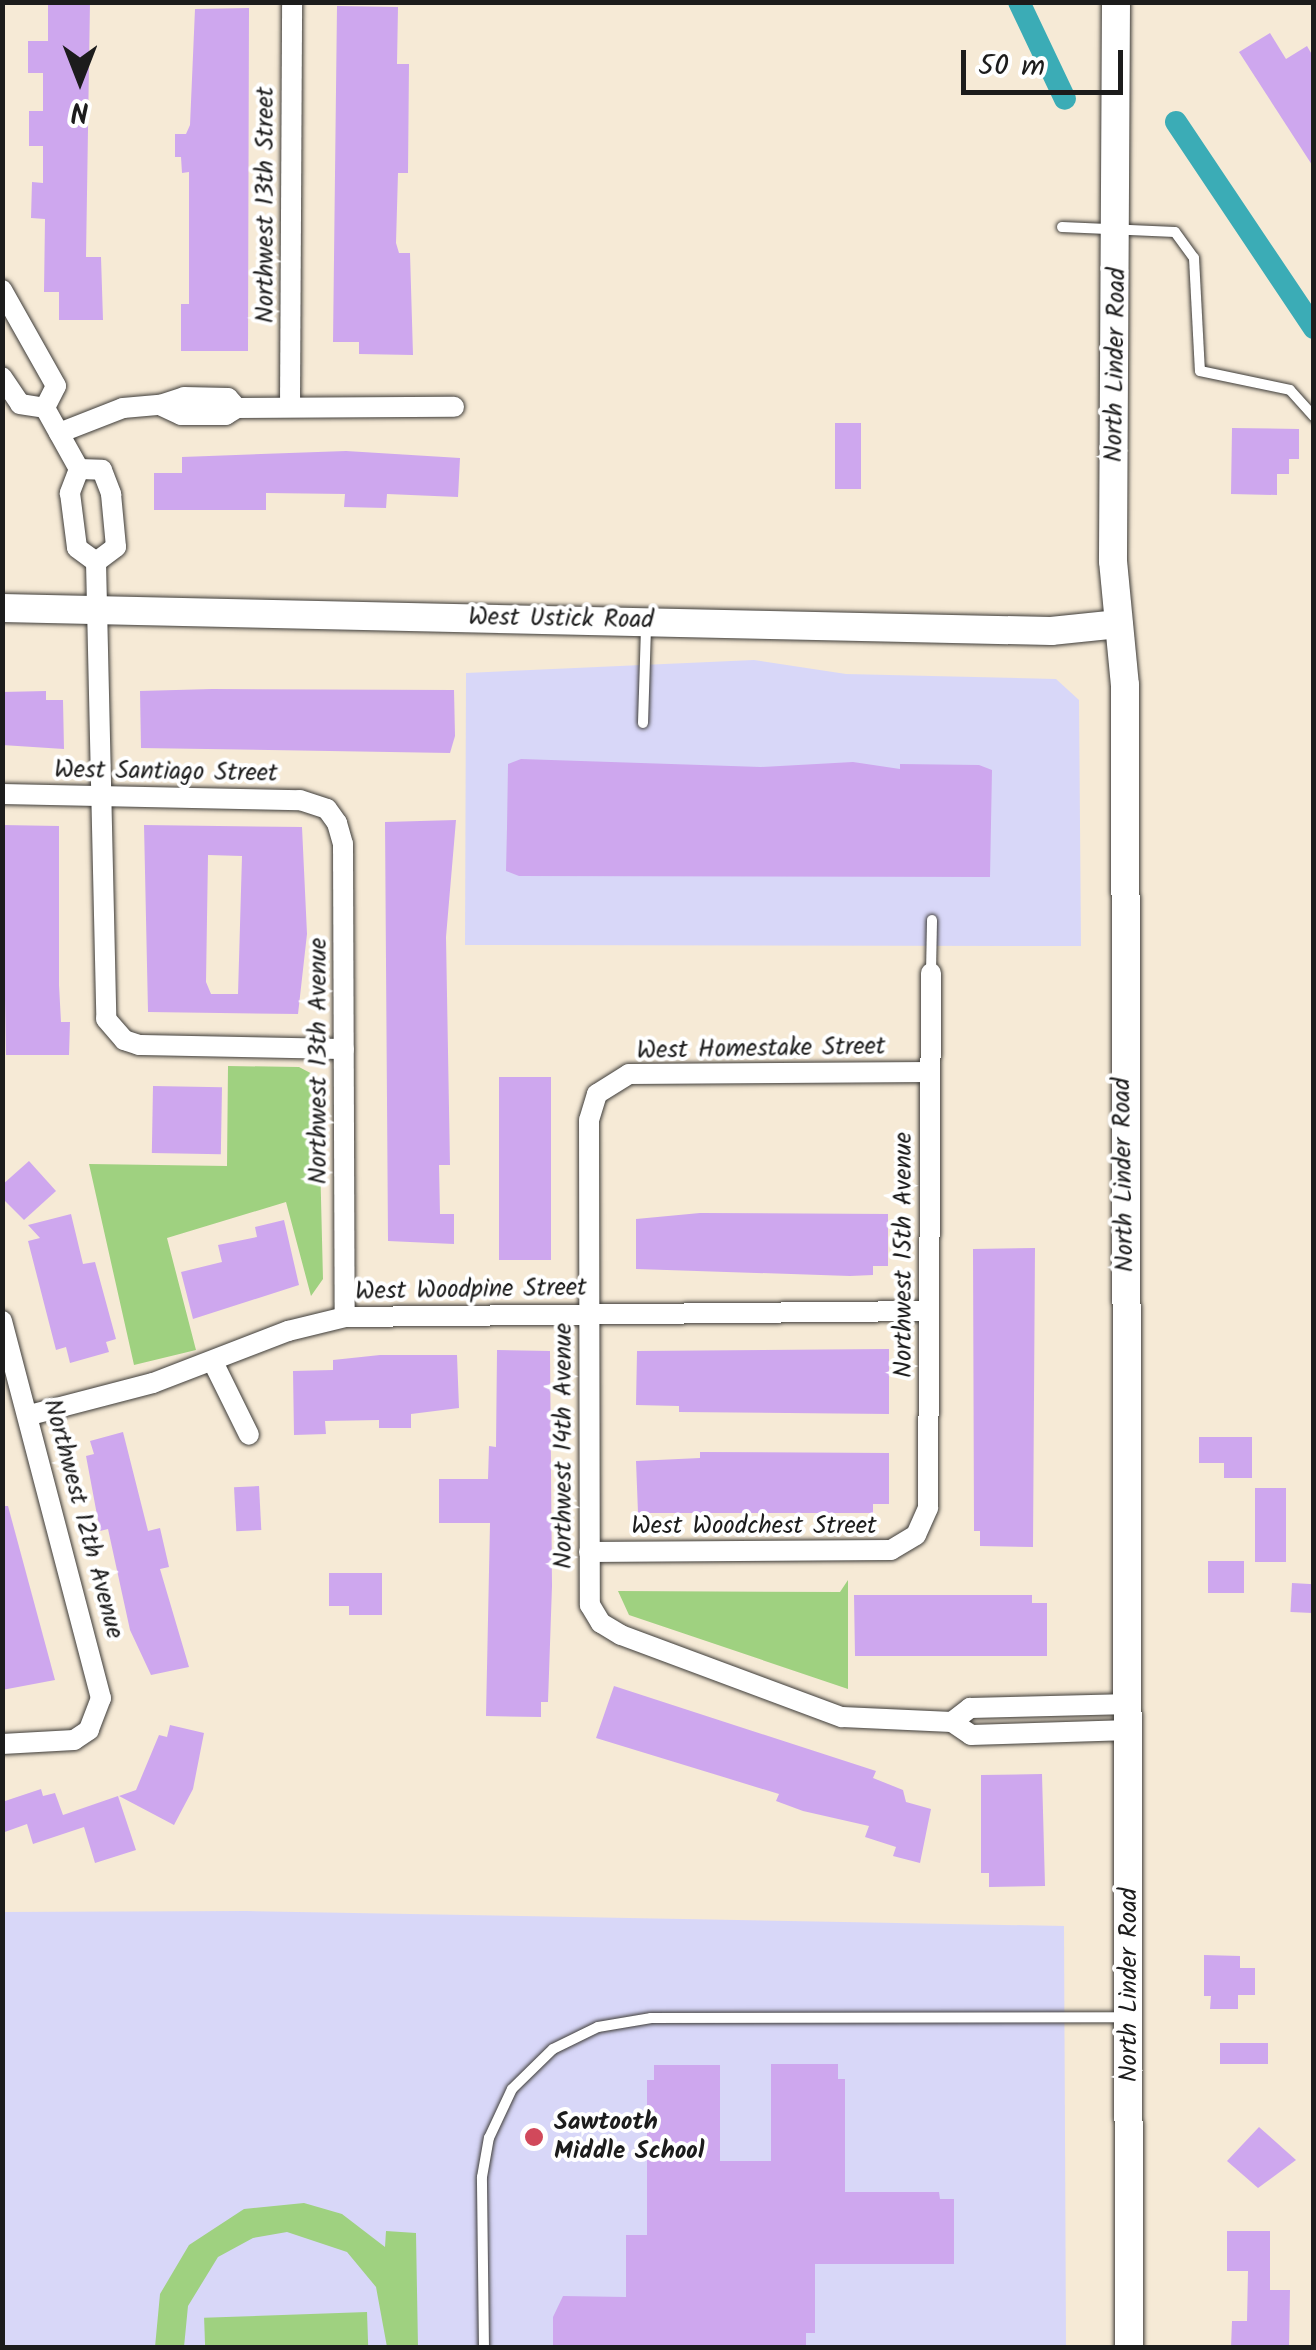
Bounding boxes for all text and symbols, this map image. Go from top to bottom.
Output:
north arrow [30,30,130,130]
scale bar [966,30,1128,92]
text: 50 m [978,43,1045,91]
street label: Northwest 13th Street [251,87,281,323]
text: N [71,88,89,133]
street label: North Linder Road [1099,267,1133,463]
street label: West Ustick Road [468,602,654,636]
street label: West Santiago Street [54,755,278,789]
street label: Northwest 13th Avenue [304,938,334,1184]
street label: West Homestake Street [636,1032,886,1066]
street label: North Linder Road [1107,1077,1141,1273]
street label: Northwest 15th Avenue [889,1132,919,1378]
street label: West Woodpine Street [355,1273,587,1307]
street label: Northwest 14th Avenue [549,1323,579,1569]
street label: Northwest 12th Avenue [37,1396,129,1642]
street label: West Woodchest Street [631,1511,877,1541]
street label: North Linder Road [1114,1888,1144,2082]
place label: Sawtooth Middle School [554,2108,704,2167]
marker: Sawtooth Middle School [523,2126,545,2148]

